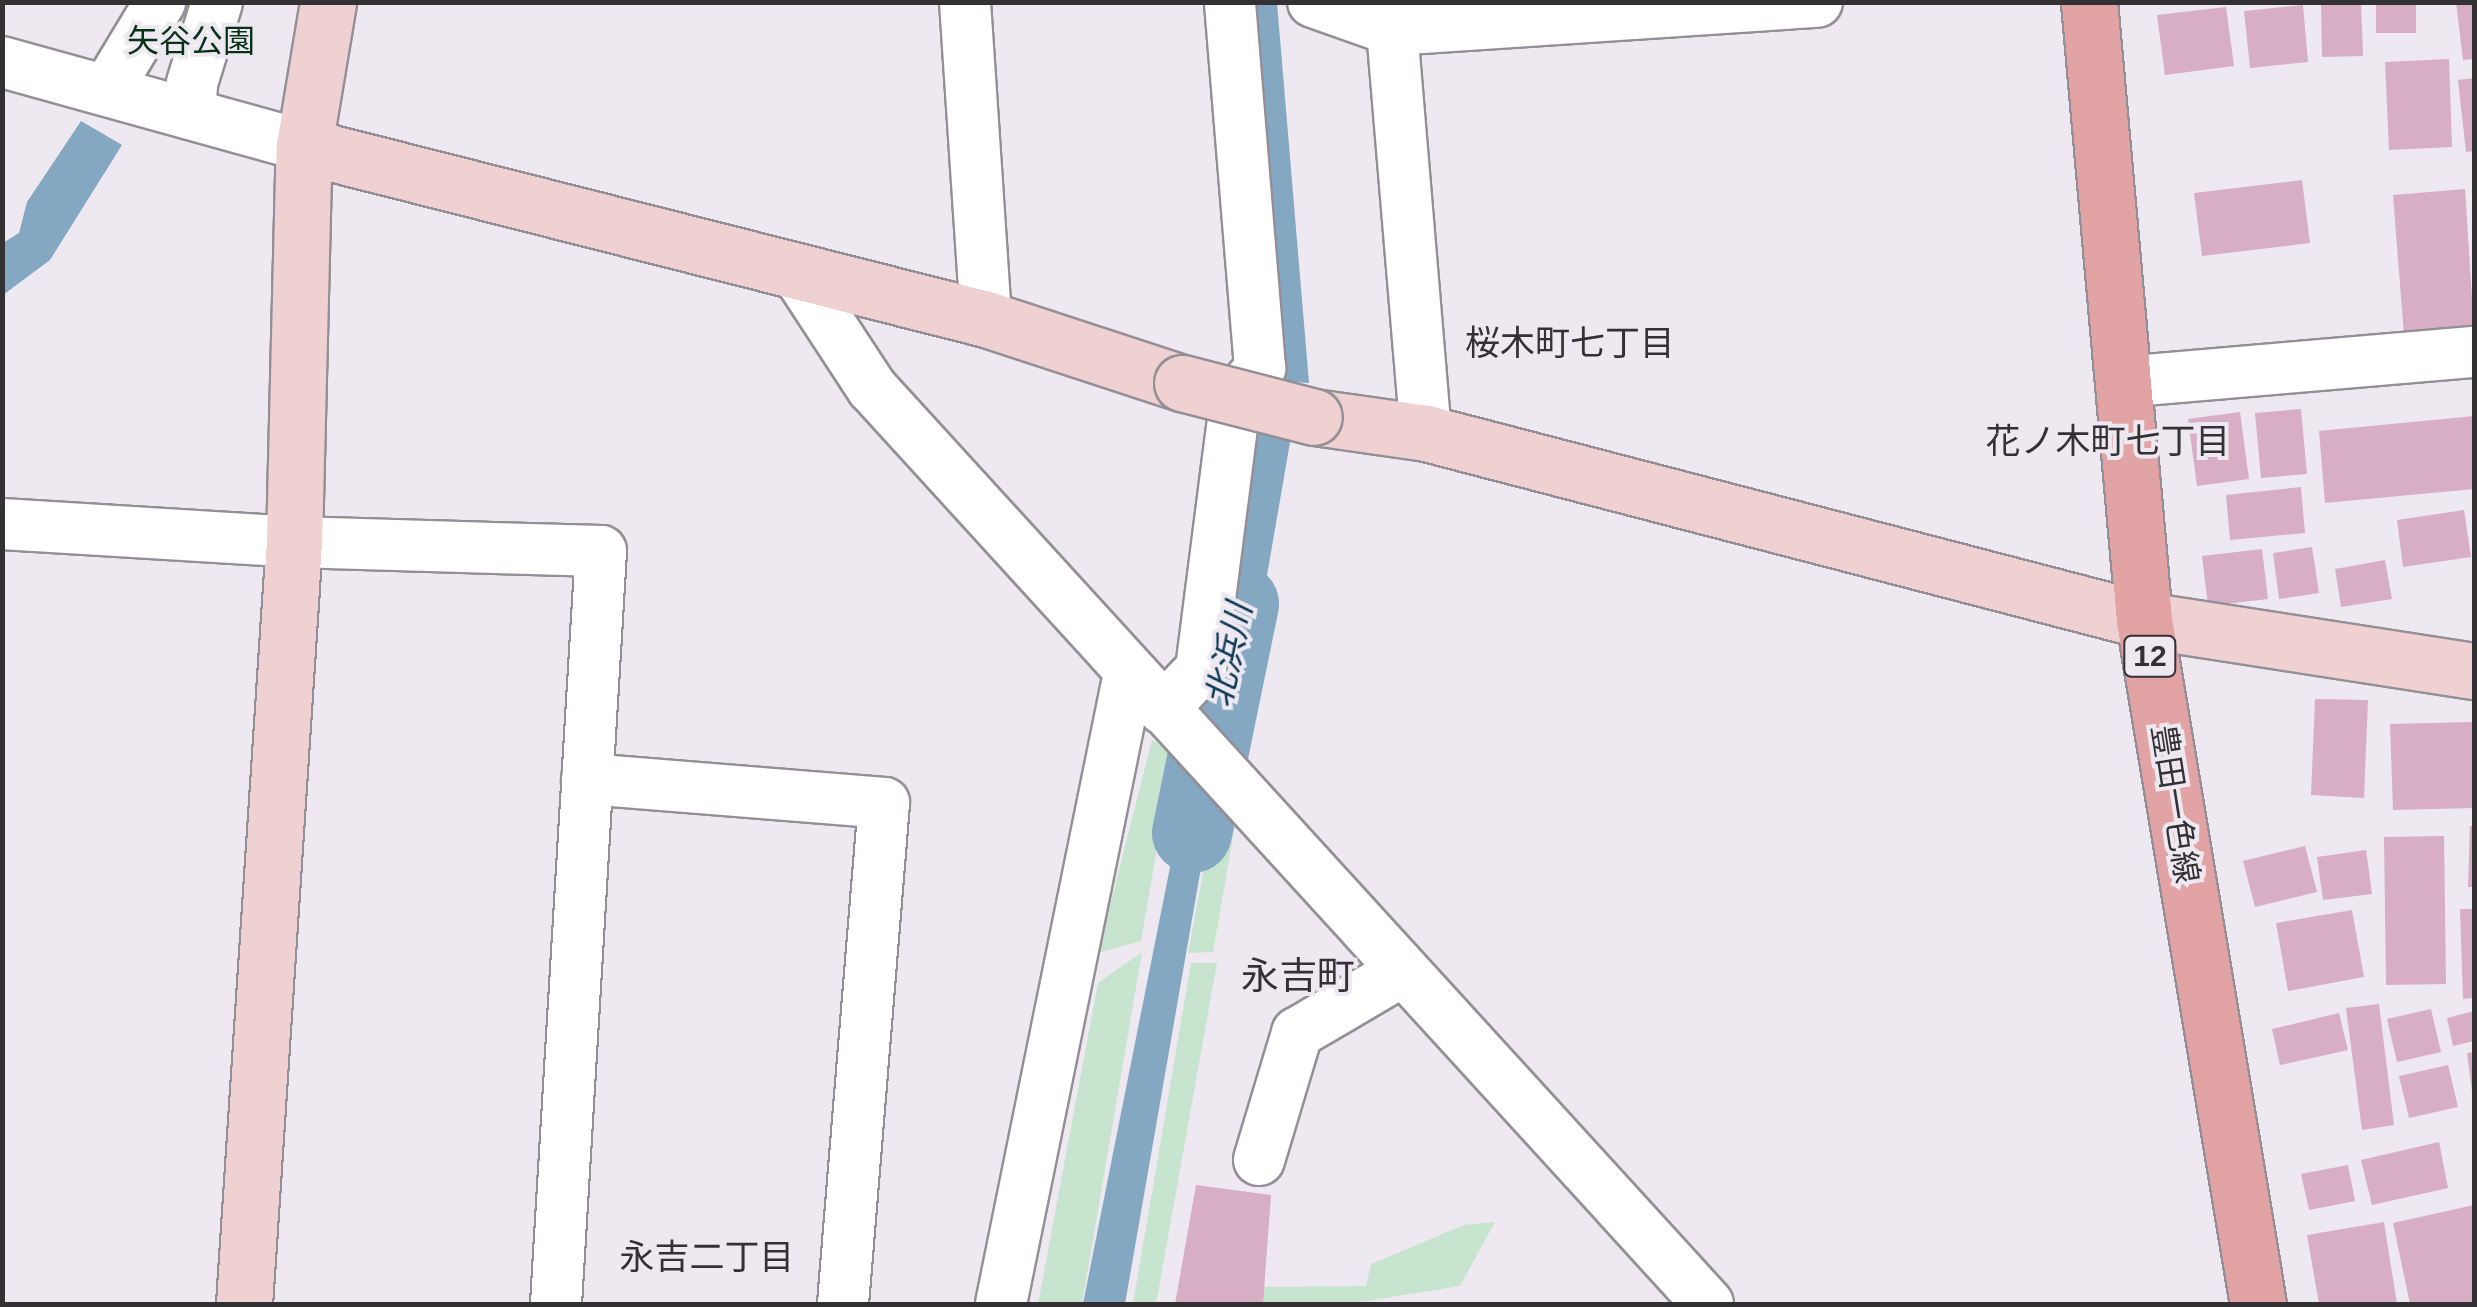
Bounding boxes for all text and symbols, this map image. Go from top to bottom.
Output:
park label: 矢谷公園 [127,22,255,60]
district label: 桜木町七丁目 [1465,322,1675,364]
district label: 花ノ木町七丁目 [1986,420,2230,462]
water label: 北浜川 [1198,599,1260,711]
road number: 12 [2122,631,2178,681]
street label: 豊田一色線 [2144,722,2206,886]
district label: 永吉町 [1241,954,1355,1000]
district label: 永吉二丁目 [620,1236,794,1278]

